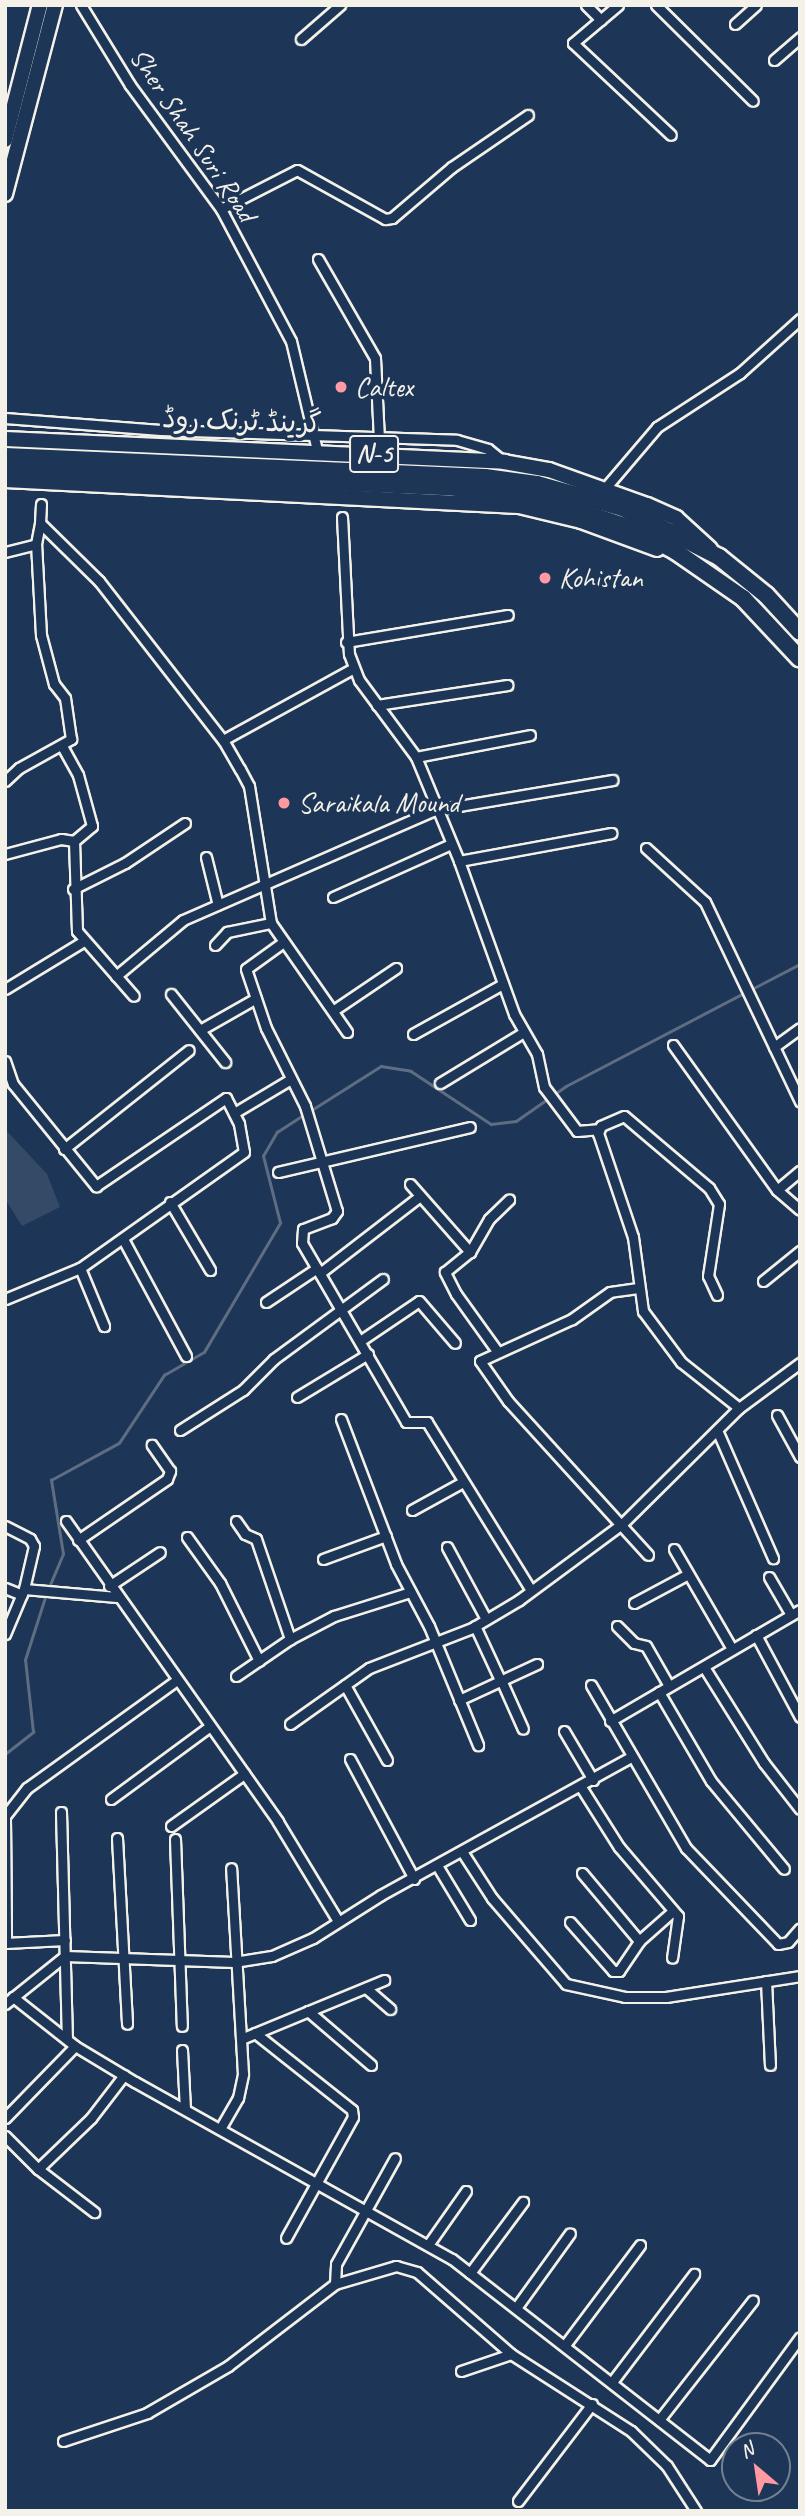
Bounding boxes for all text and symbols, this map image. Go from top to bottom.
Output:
street label: Sher Shah Suri Road [122,41,264,229]
place label: Caltex [355,370,413,404]
marker: Caltex [333,379,349,395]
street label: گرینڈ ٹرنک روڈ [162,401,322,441]
road number: N-5 [348,432,400,476]
place label: Kohistan [559,561,643,595]
marker: Kohistan [537,570,553,586]
place label: Saraikala Mound [298,786,459,820]
marker: Saraikala Mound [276,795,292,811]
north arrow [721,2432,791,2502]
text: N [736,2437,758,2464]

